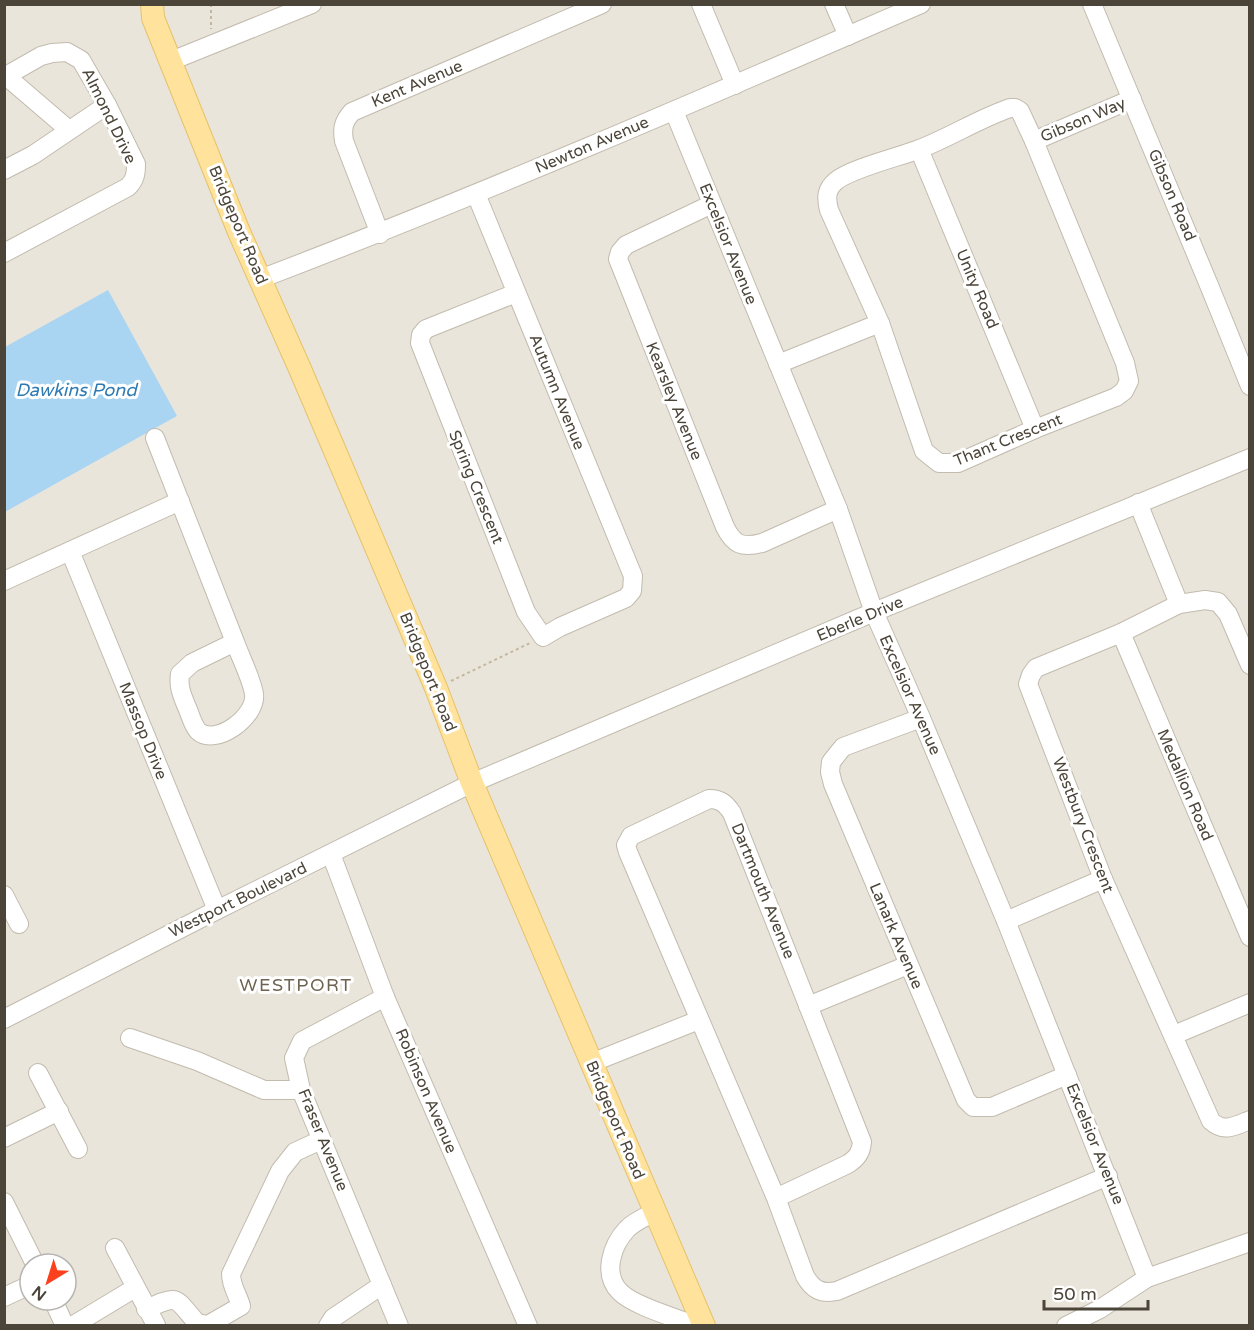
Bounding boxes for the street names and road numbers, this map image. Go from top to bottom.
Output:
street label: Kent Avenue [369,56,465,112]
street label: Almond Drive [77,65,141,167]
street label: Gibson Way [1037,93,1129,147]
street label: Newton Avenue [532,112,652,178]
street label: Gibson Road [1144,146,1200,244]
street label: Bridgeport Road [204,163,272,287]
street label: Excelsior Avenue [695,180,761,308]
street label: Unity Road [951,246,1003,332]
street label: Autumn Avenue [525,331,589,453]
street label: Kearsley Avenue [641,339,707,463]
street label: Thant Crescent [951,409,1065,471]
street label: Spring Crescent [444,427,508,547]
street label: Eberle Drive [814,592,906,646]
street label: Bridgeport Road [395,609,461,735]
street label: Excelsior Avenue [875,632,945,758]
street label: Massop Drive [114,679,172,783]
street label: Medallion Road [1153,726,1217,844]
street label: Westbury Crescent [1048,754,1118,896]
street label: Dartmouth Avenue [727,820,799,962]
street label: Westport Boulevard [166,858,310,942]
street label: Lanark Avenue [865,880,927,992]
street label: Robinson Avenue [391,1026,461,1156]
street label: Bridgeport Road [581,1058,649,1182]
street label: Excelsior Avenue [1062,1080,1128,1208]
street label: Fraser Avenue [293,1086,353,1194]

